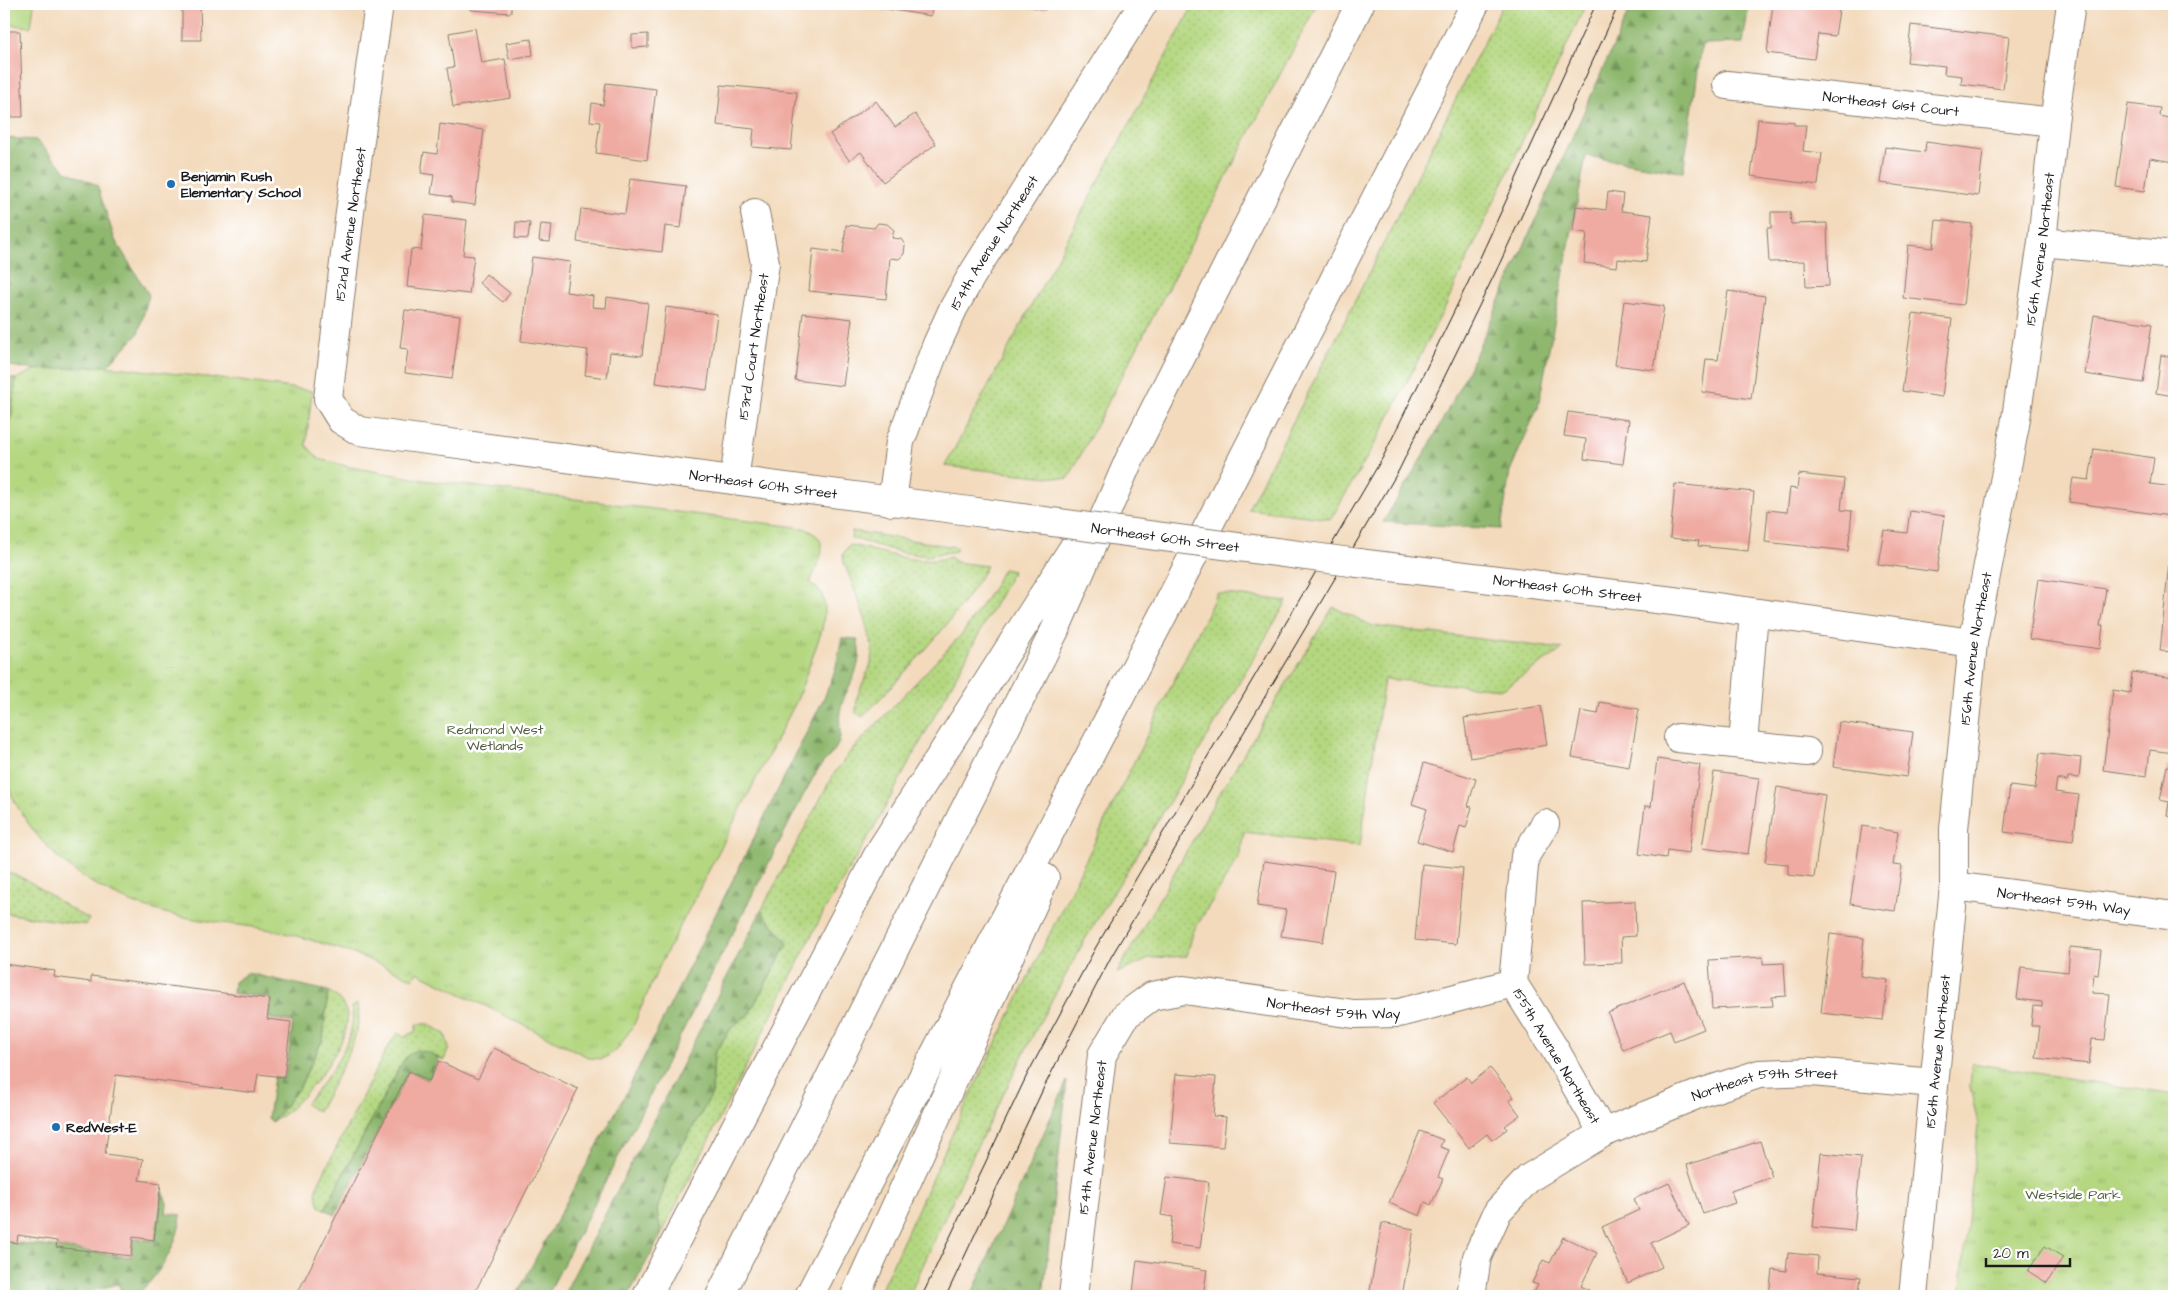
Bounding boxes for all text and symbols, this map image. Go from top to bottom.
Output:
street label: Northeast 61st Court [1822,87,1960,122]
street label: 152nd Avenue Northeast [330,146,372,302]
place label: Benjamin Rush Elementary School [181,167,302,203]
street label: 154th Avenue Northeast [946,171,1044,314]
street label: 156th Avenue Northeast [2021,171,2060,327]
marker: Benjamin Rush Elementary School [165,178,177,190]
street label: 153rd Court Northeast [734,272,774,421]
street label: Northeast 60th Street [688,465,839,505]
street label: Northeast 60th Street [1090,518,1241,558]
street label: Northeast 60th Street [1492,570,1643,608]
street label: 156th Avenue Northeast [1956,570,1998,726]
park label: Redmond West Wetlands [447,720,544,756]
street label: Northeast 59th Way [1996,883,2132,921]
street label: 156th Avenue Northeast [1921,973,1956,1129]
street label: 155th Avenue Northeast [1508,985,1605,1128]
street label: Northeast 59th Way [1265,993,1401,1025]
street label: 154th Avenue Northeast [1074,1059,1112,1215]
street label: Northeast 59th Street [1689,1063,1839,1107]
place label: RedWest-E [66,1118,138,1138]
marker: RedWest-E [50,1121,62,1133]
park label: Westside Park [2025,1185,2121,1205]
scale bar [1986,1235,2069,1267]
text: 20 m [1993,1243,2029,1264]

